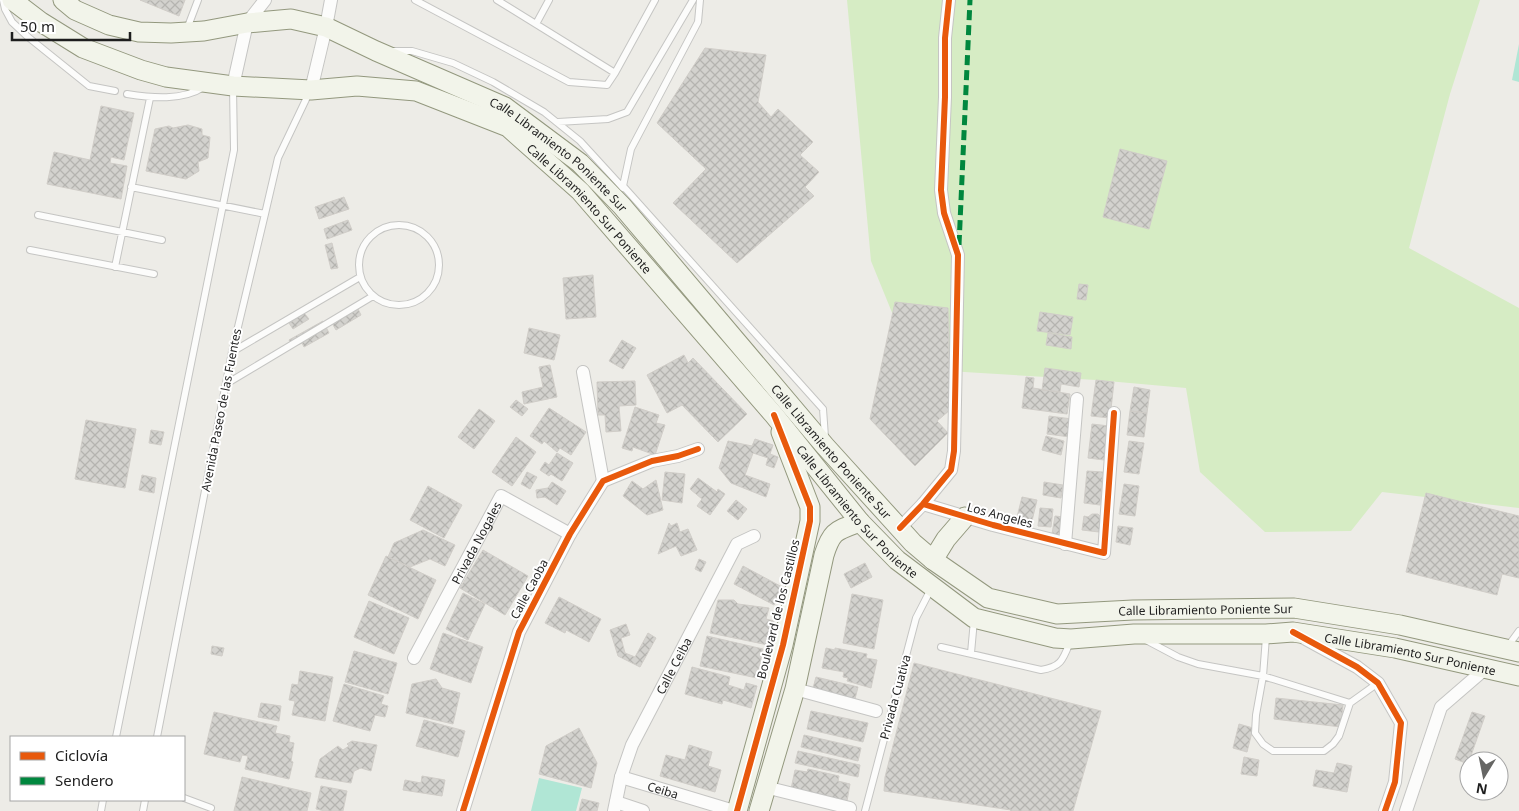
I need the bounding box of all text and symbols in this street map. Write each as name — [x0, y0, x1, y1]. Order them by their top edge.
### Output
scale bar — [12, 10, 130, 42]
text: 50 m — [20, 16, 55, 36]
street label: Calle Libramiento Poniente Sur — [487, 93, 632, 215]
street label: Calle Libramiento Sur Poniente — [523, 139, 656, 277]
street label: Avenida Paseo de las Fuentes — [197, 327, 245, 493]
street label: Calle Libramiento Poniente Sur — [768, 380, 896, 523]
street label: Calle Libramiento Sur Poniente — [793, 441, 922, 582]
street label: Privada Nogales — [447, 498, 505, 587]
street label: Los Angeles — [965, 498, 1035, 532]
street label: Boulevard de los Castillos — [752, 537, 804, 681]
street label: Calle Caoba — [506, 556, 552, 622]
street label: Calle Libramiento Poniente Sur — [1118, 600, 1293, 619]
street label: Calle Libramiento Sur Poniente — [1323, 629, 1498, 679]
street label: Calle Ceiba — [652, 634, 695, 697]
street label: Privada Cuativa — [875, 653, 915, 741]
legend — [10, 736, 185, 801]
text: Ciclovía — [55, 745, 108, 765]
north arrow — [1459, 751, 1509, 801]
text: Sendero — [55, 770, 114, 790]
street label: Ceiba — [646, 777, 681, 802]
text: N — [1474, 779, 1489, 800]

